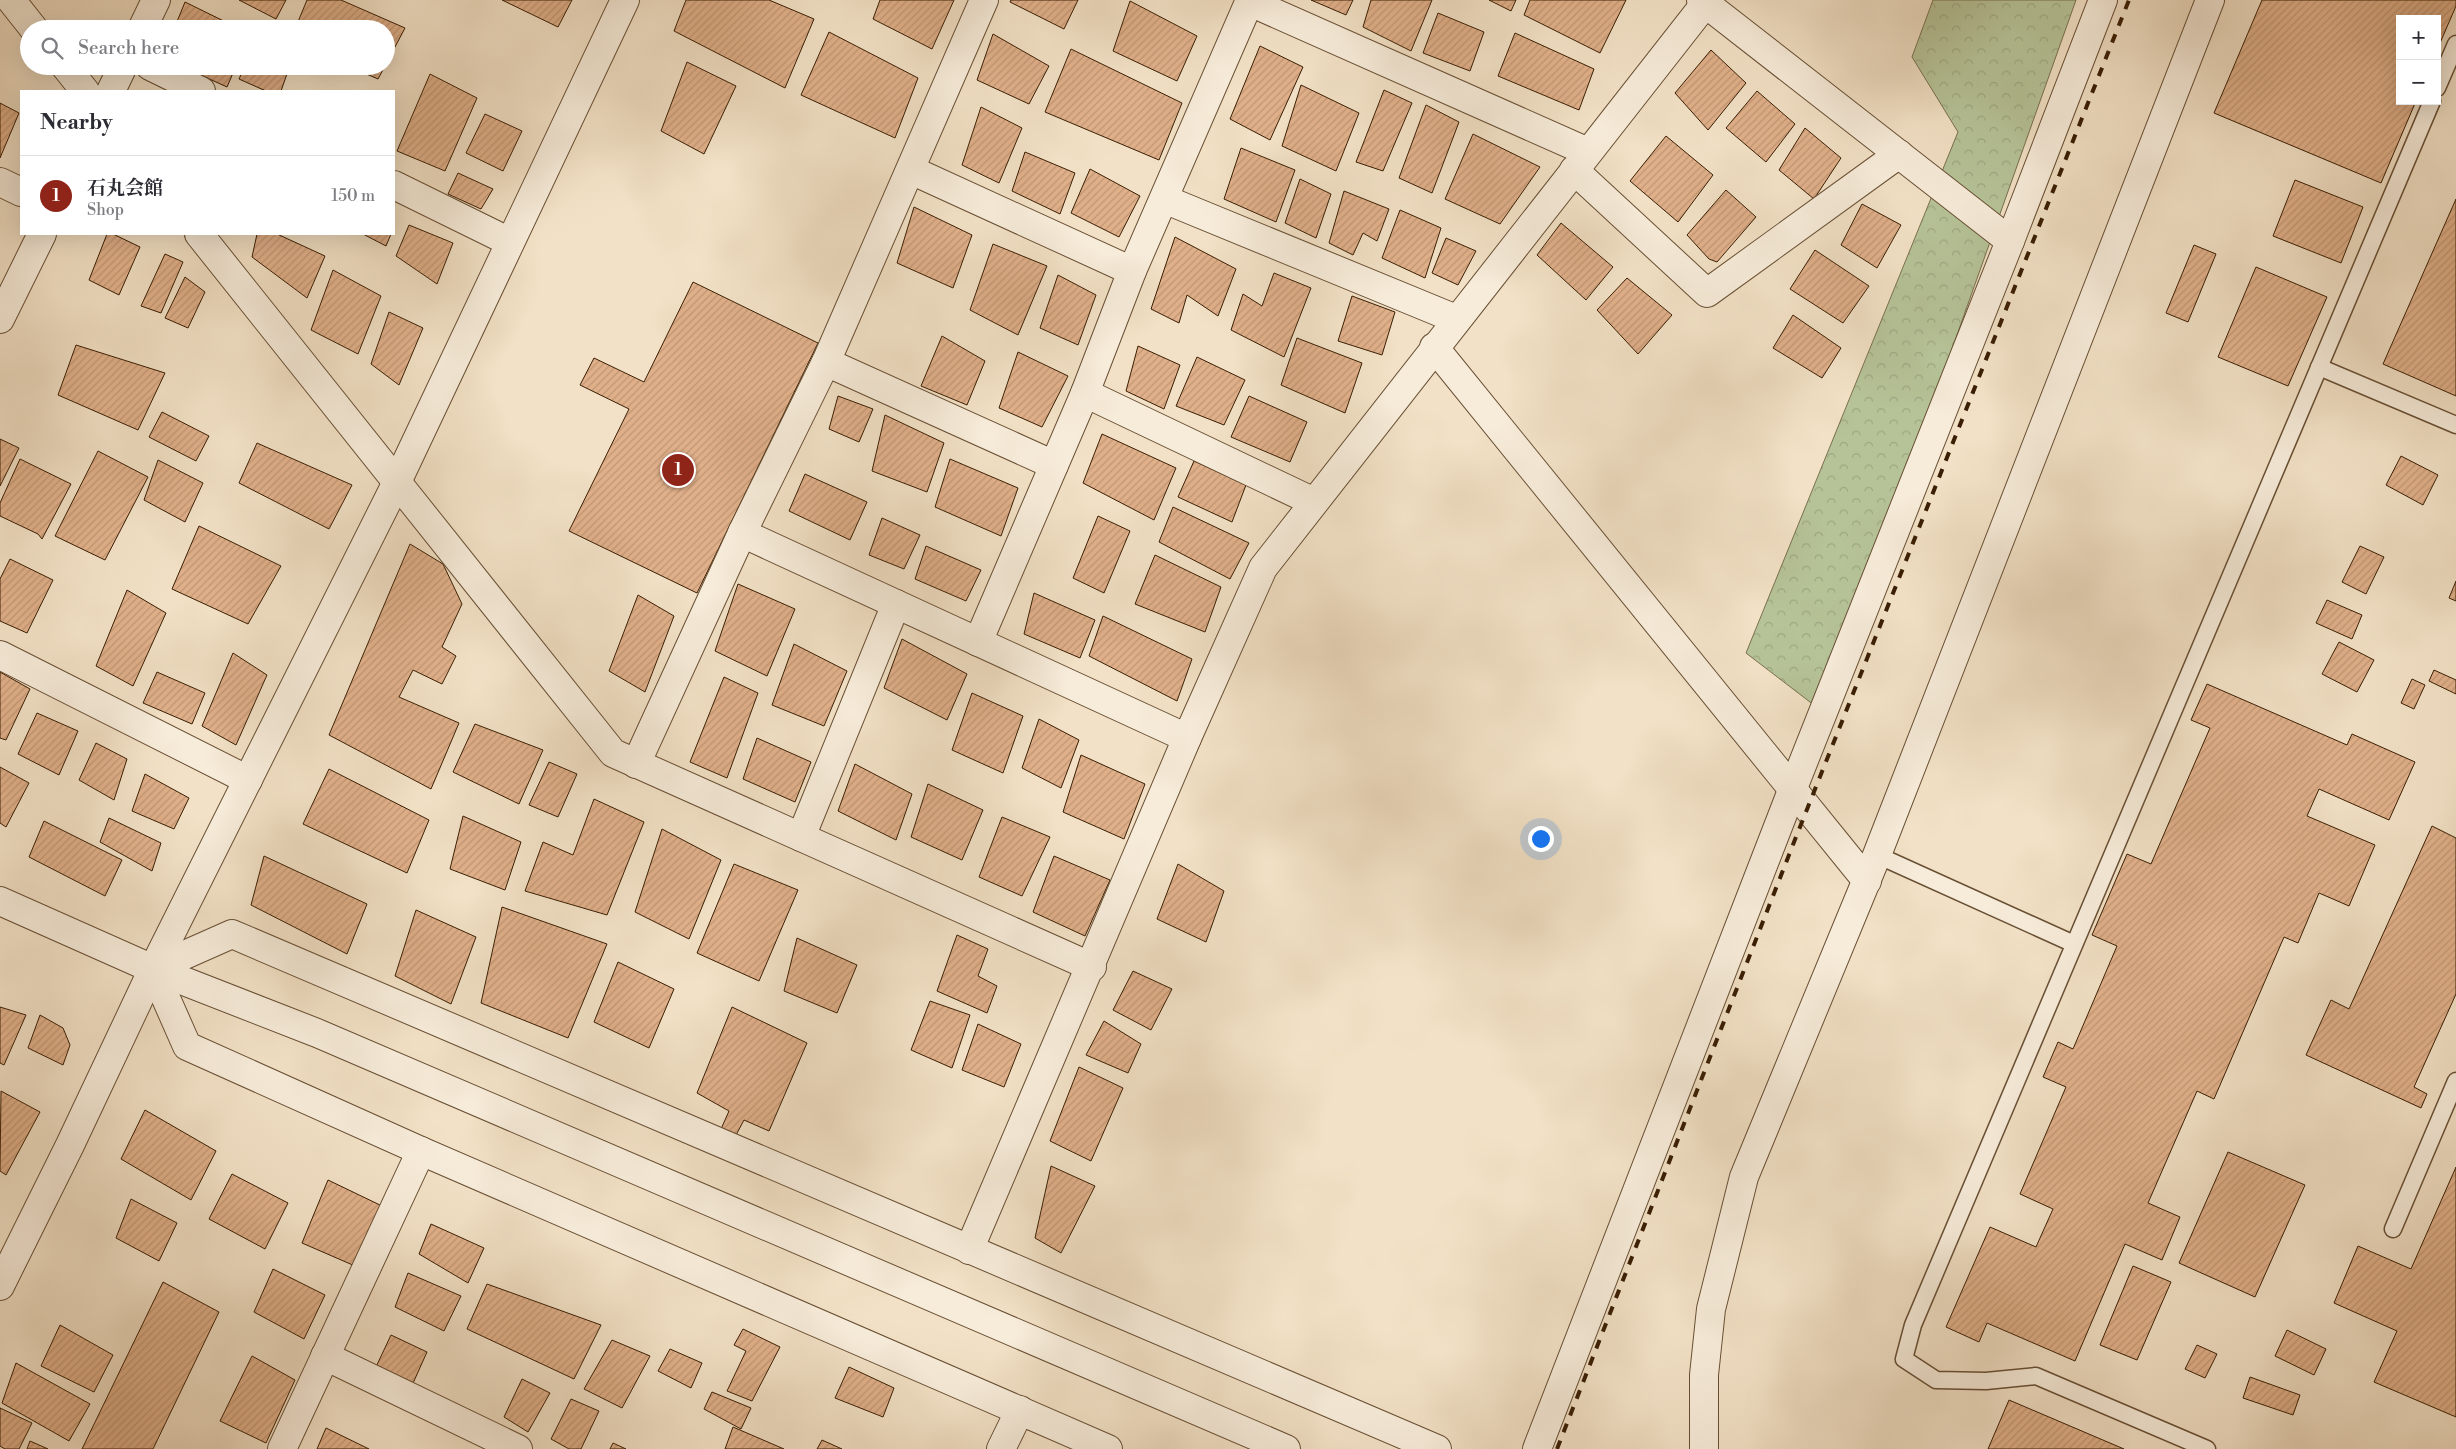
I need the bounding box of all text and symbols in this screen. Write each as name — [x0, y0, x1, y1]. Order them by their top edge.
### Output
map controls — [2396, 15, 2441, 105]
button: + — [2396, 15, 2441, 60]
search box — [20, 20, 395, 75]
icon: search — [38, 34, 66, 62]
text: Search here — [78, 36, 179, 60]
button: − — [2396, 60, 2441, 105]
text: Nearby — [40, 110, 113, 136]
text: 石丸会館 — [87, 176, 163, 200]
text: 1 — [52, 186, 60, 206]
text: 150 m — [331, 186, 375, 206]
text: Shop — [87, 200, 124, 220]
pin: 1 — [662, 451, 694, 489]
your location — [1528, 826, 1554, 852]

